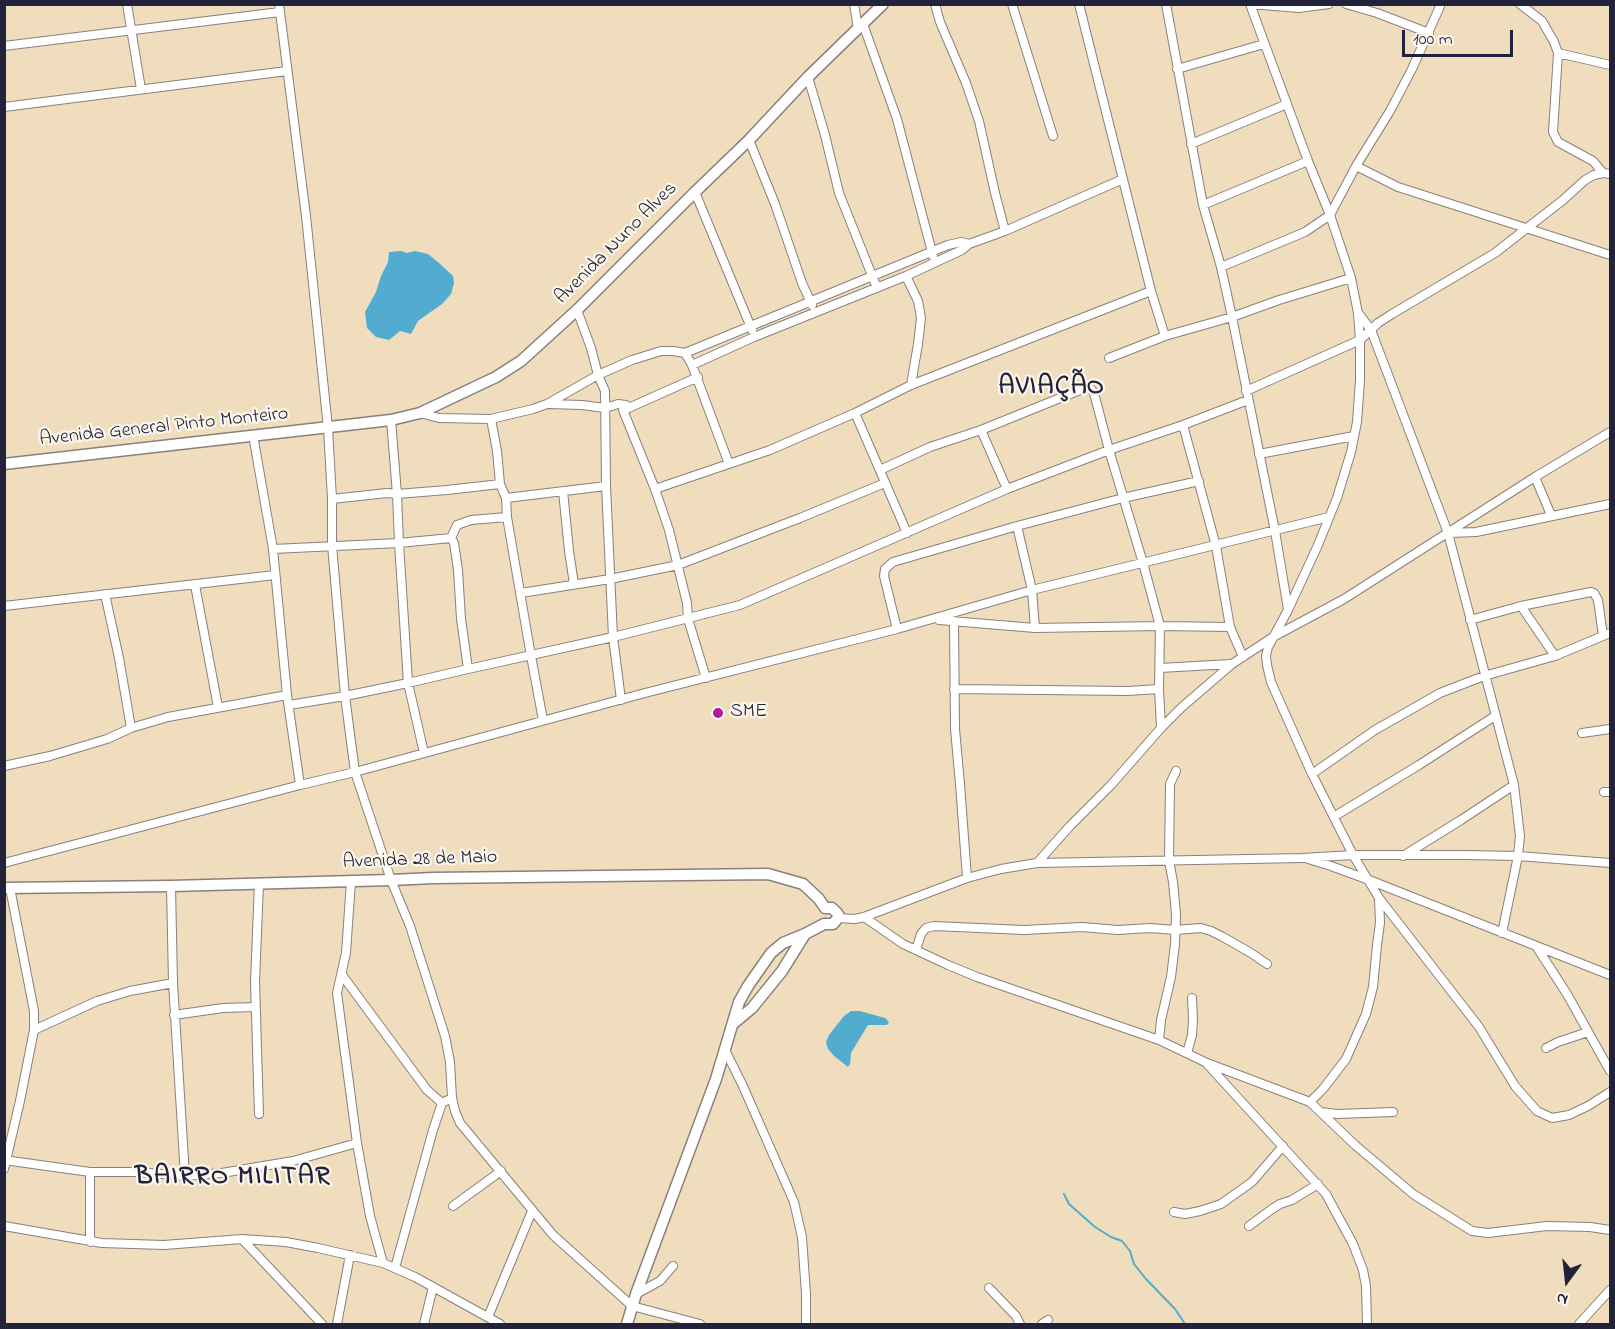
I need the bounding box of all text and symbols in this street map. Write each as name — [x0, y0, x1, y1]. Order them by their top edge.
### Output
scale bar — [1405, 18, 1516, 56]
text: 100 m — [1413, 27, 1453, 53]
street label: Avenida Nuno Alves — [551, 178, 683, 310]
district label: AVIAÇÃO — [999, 373, 1105, 405]
street label: Avenida General Pinto Monteiro — [38, 403, 290, 453]
place label: SME — [730, 701, 767, 725]
marker: SME — [711, 706, 725, 720]
street label: Avenida 28 de Maio — [342, 846, 498, 876]
district label: BAIRRO MILITAR — [135, 1163, 331, 1195]
north arrow — [1537, 1251, 1597, 1311]
text: N — [1554, 1285, 1571, 1311]

